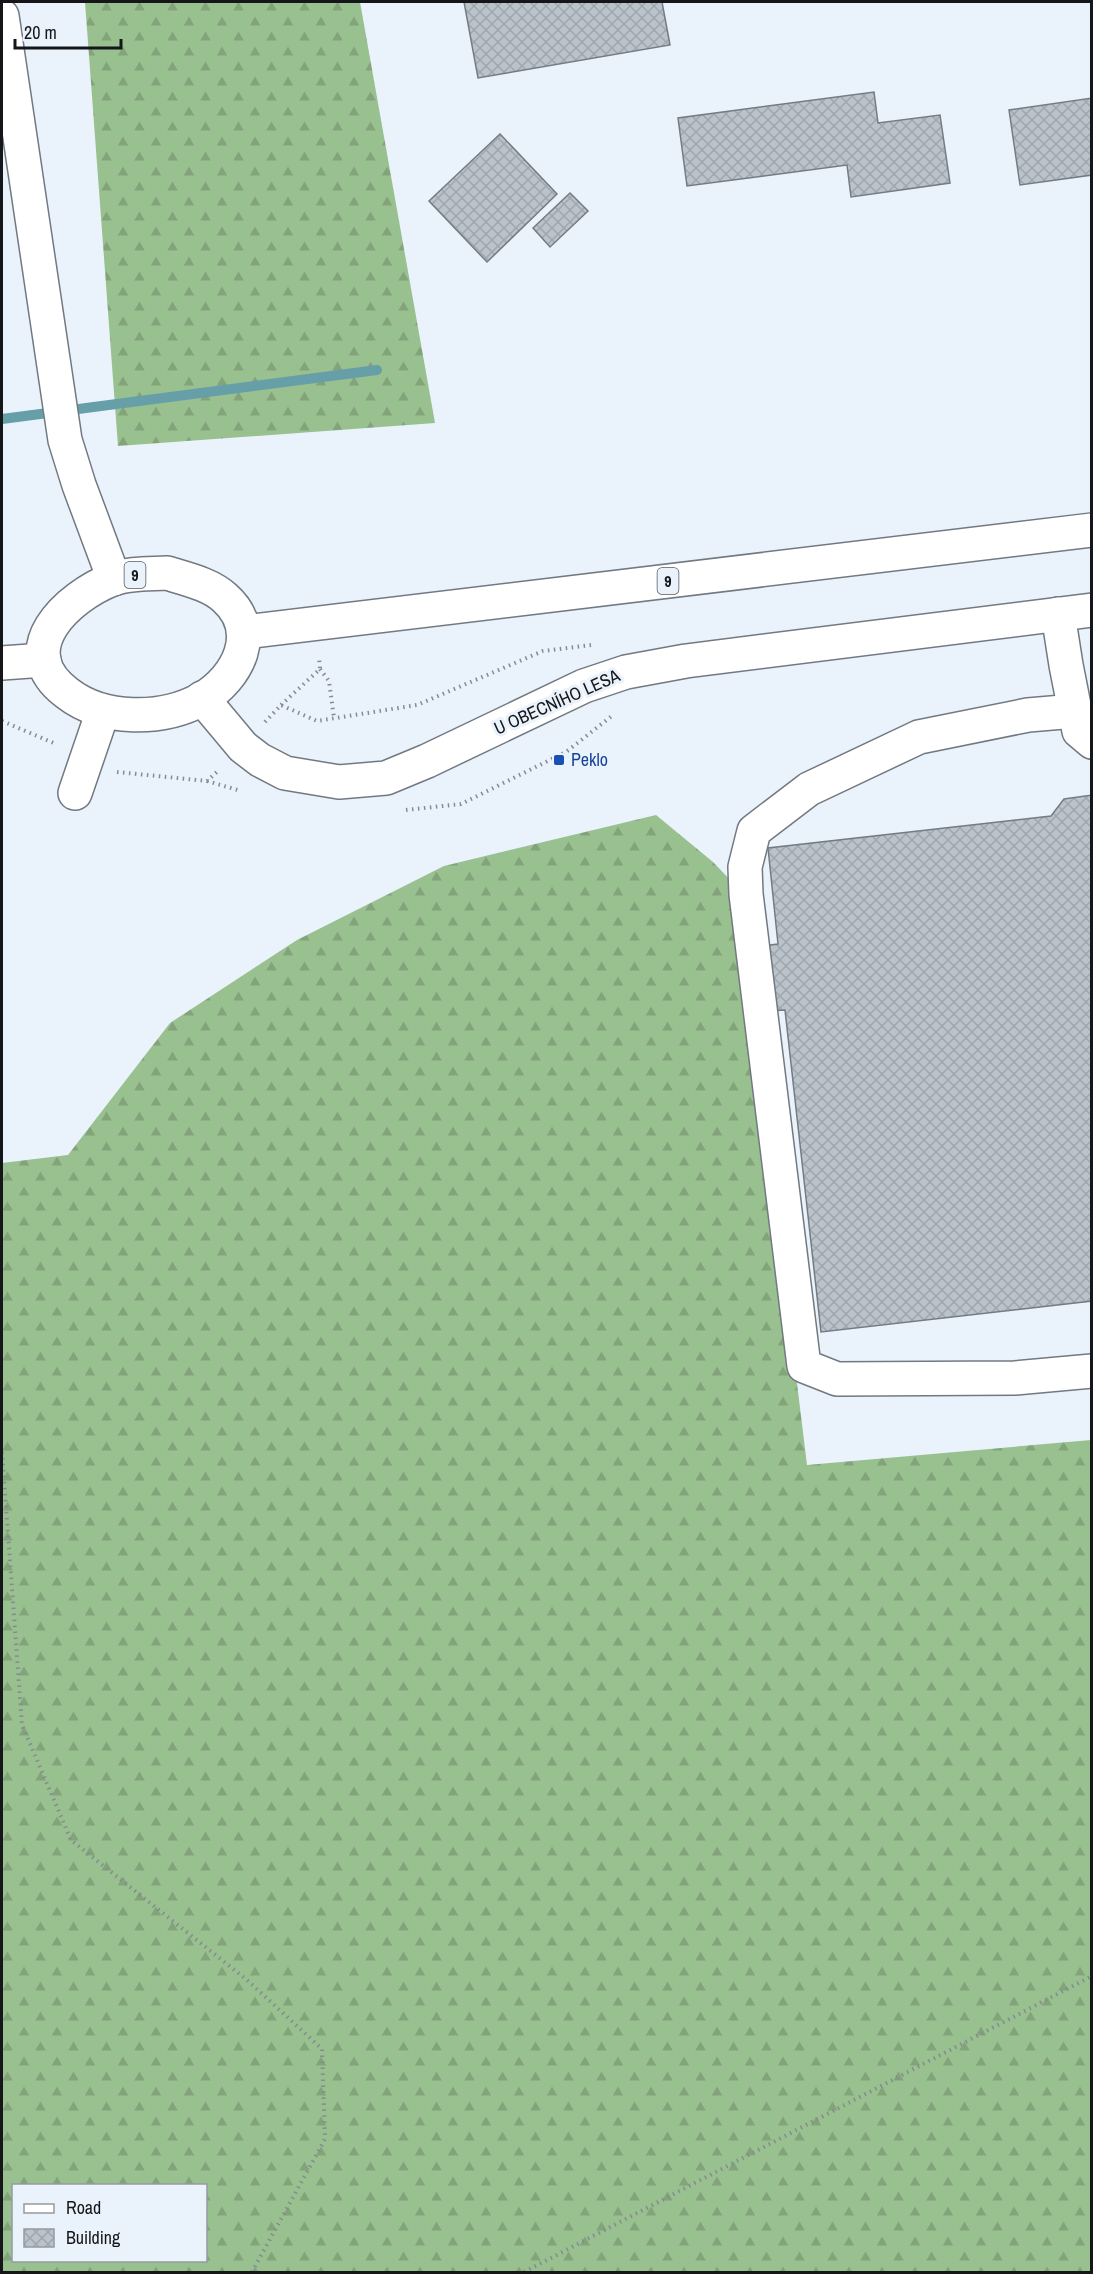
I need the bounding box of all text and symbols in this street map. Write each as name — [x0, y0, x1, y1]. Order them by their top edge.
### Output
scale bar — [15, 12, 122, 50]
text: 20 m — [24, 20, 57, 45]
road number: 9 — [124, 562, 146, 588]
road number: 9 — [658, 568, 678, 594]
street label: U OBECNÍHO LESA — [490, 663, 624, 740]
place label: Peklo — [571, 747, 608, 772]
marker: Peklo — [552, 753, 566, 767]
legend — [12, 2184, 207, 2262]
text: Road — [66, 2195, 101, 2220]
text: Building — [66, 2225, 121, 2250]

